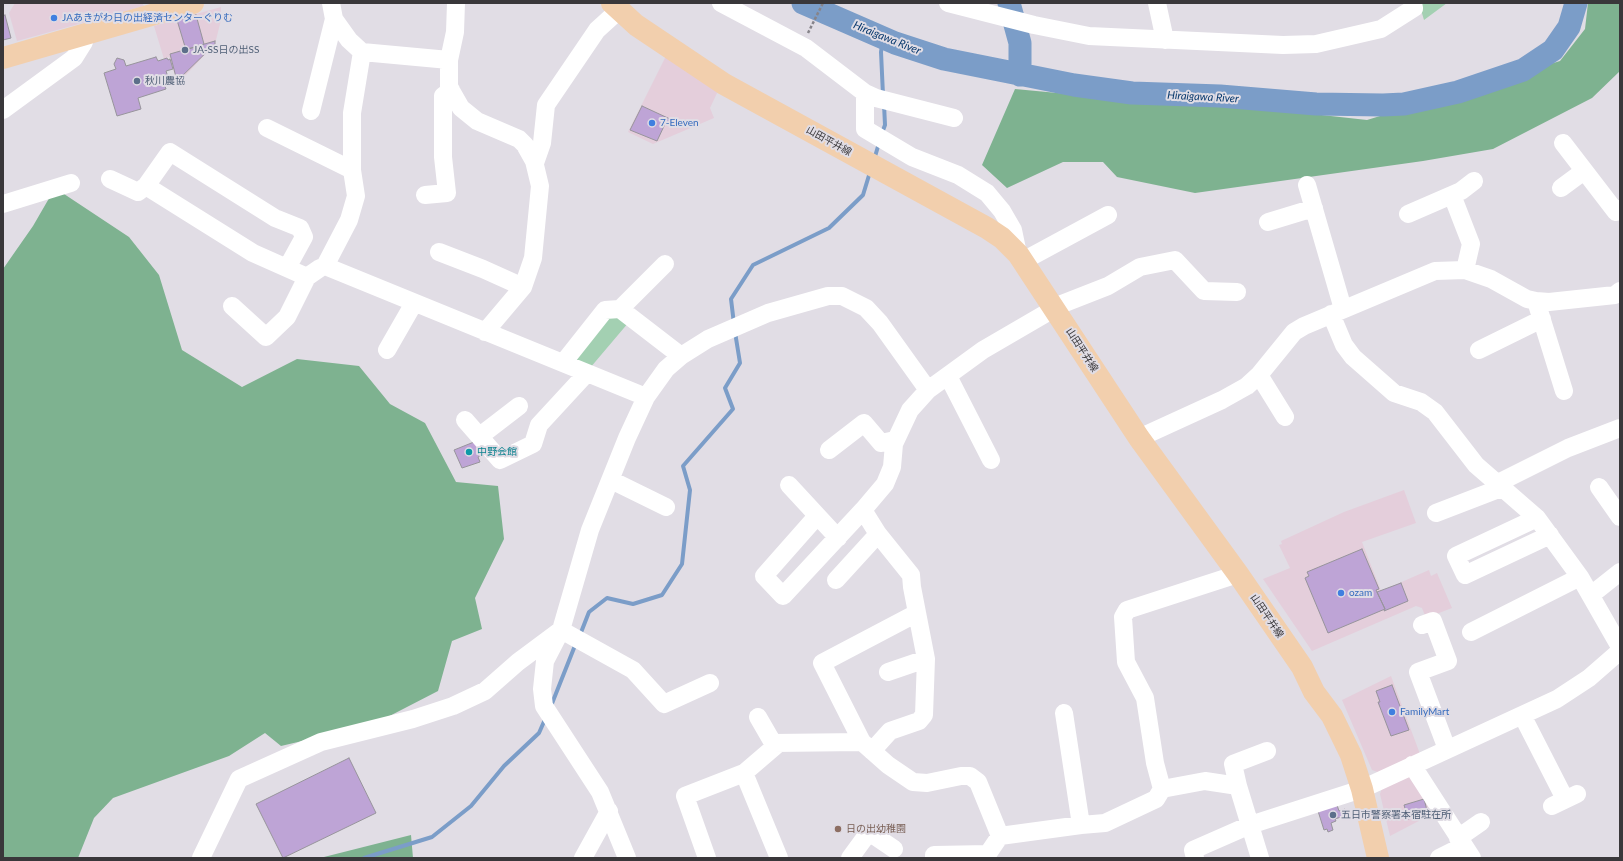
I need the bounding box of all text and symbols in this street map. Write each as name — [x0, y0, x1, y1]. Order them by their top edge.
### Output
place label: JAあきがわ日の出経済センターぐりむ — [62, 12, 233, 24]
marker: JAあきがわ日の出経済センターぐりむ — [49, 13, 59, 23]
water label: Hiraigawa River — [851, 18, 923, 58]
place label: JA-SS日の出SS — [193, 44, 259, 56]
marker: JA-SS日の出SS — [180, 45, 190, 55]
place label: 秋川農協 — [145, 75, 185, 87]
marker: 秋川農協 — [132, 76, 142, 86]
water label: Hiraigawa River — [1167, 89, 1239, 105]
place label: 7-Eleven — [660, 117, 699, 129]
marker: 7-Eleven — [647, 118, 657, 128]
street label: 山田平井線 — [804, 124, 854, 158]
street label: 山田平井線 — [1063, 326, 1101, 374]
place label: 中野会館 — [477, 446, 517, 458]
marker: 中野会館 — [464, 447, 474, 457]
place label: ozam — [1349, 587, 1372, 599]
marker: ozam — [1336, 588, 1346, 598]
street label: 山田平井線 — [1248, 592, 1286, 640]
place label: FamilyMart — [1400, 706, 1449, 718]
marker: FamilyMart — [1387, 707, 1397, 717]
place label: 五日市警察署本宿駐在所 — [1341, 809, 1451, 821]
marker: 五日市警察署本宿駐在所 — [1328, 810, 1338, 820]
place label: 日の出幼稚園 — [846, 823, 906, 835]
marker: 日の出幼稚園 — [833, 824, 843, 834]

